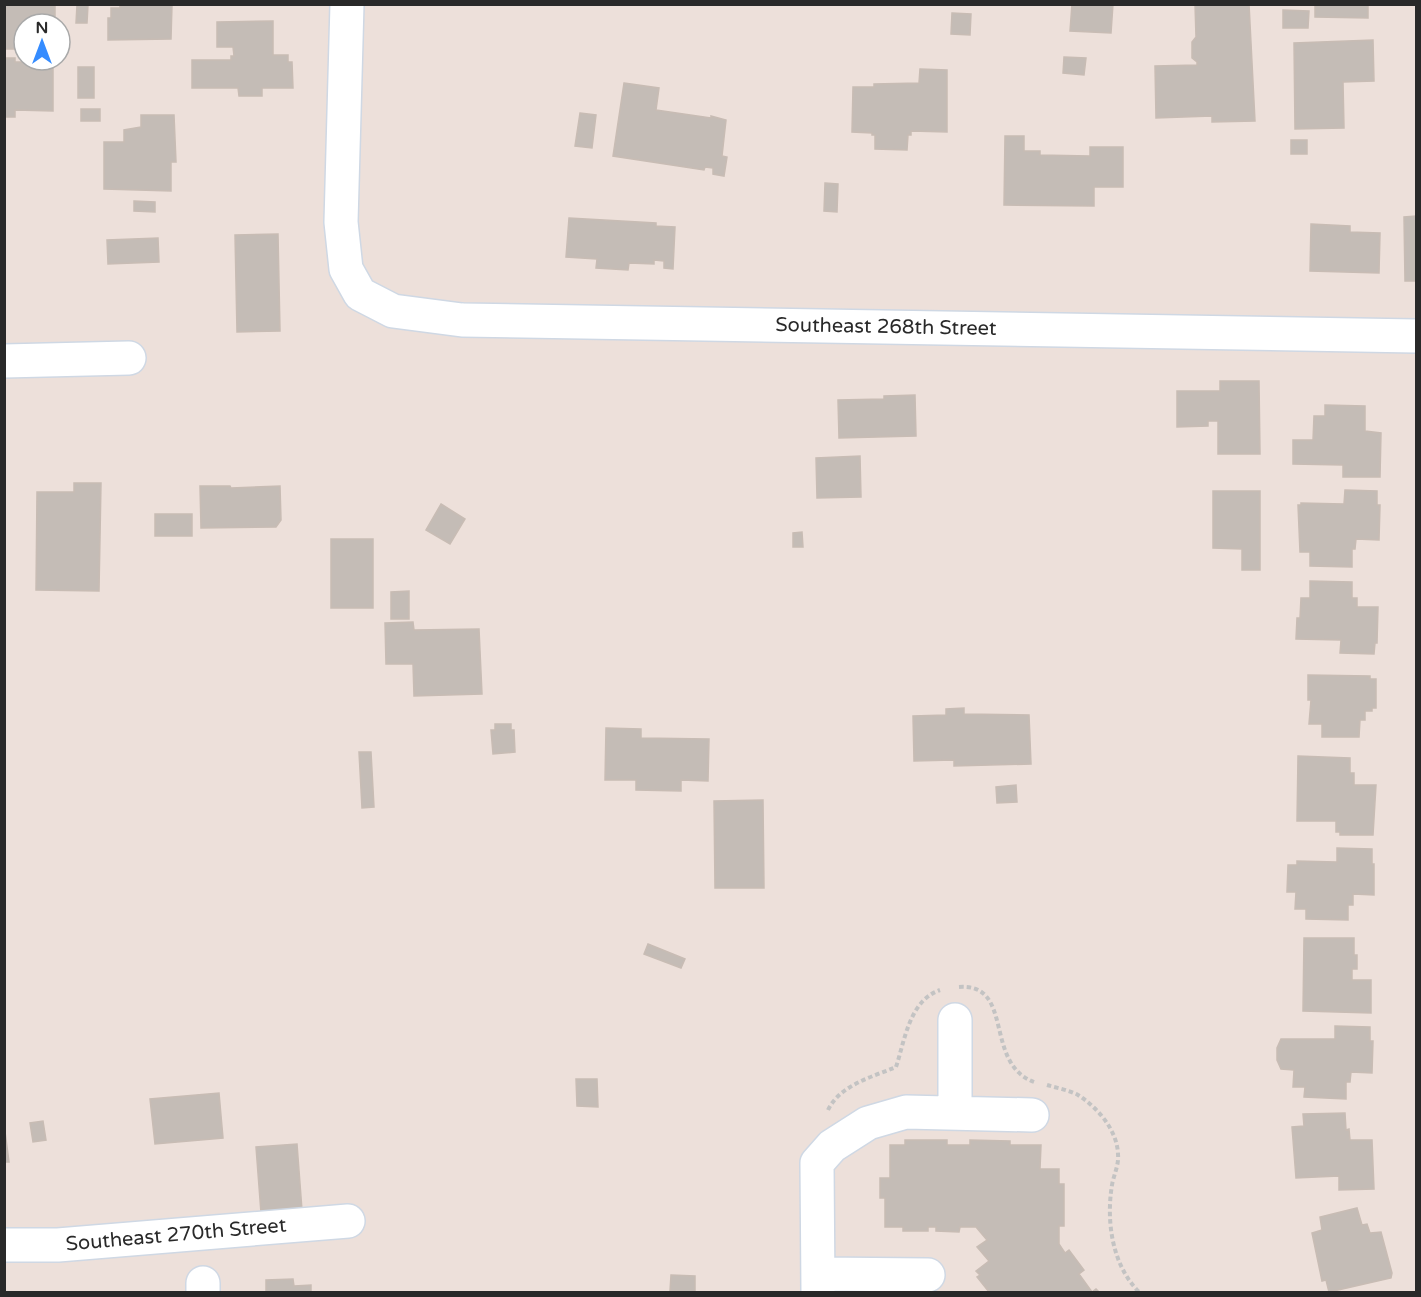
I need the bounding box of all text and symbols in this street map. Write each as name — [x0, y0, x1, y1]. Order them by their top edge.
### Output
north arrow — [12, 12, 72, 72]
text: N — [36, 18, 48, 38]
street label: Southeast 268th Street — [775, 313, 997, 341]
street label: Southeast 270th Street — [65, 1213, 288, 1257]

